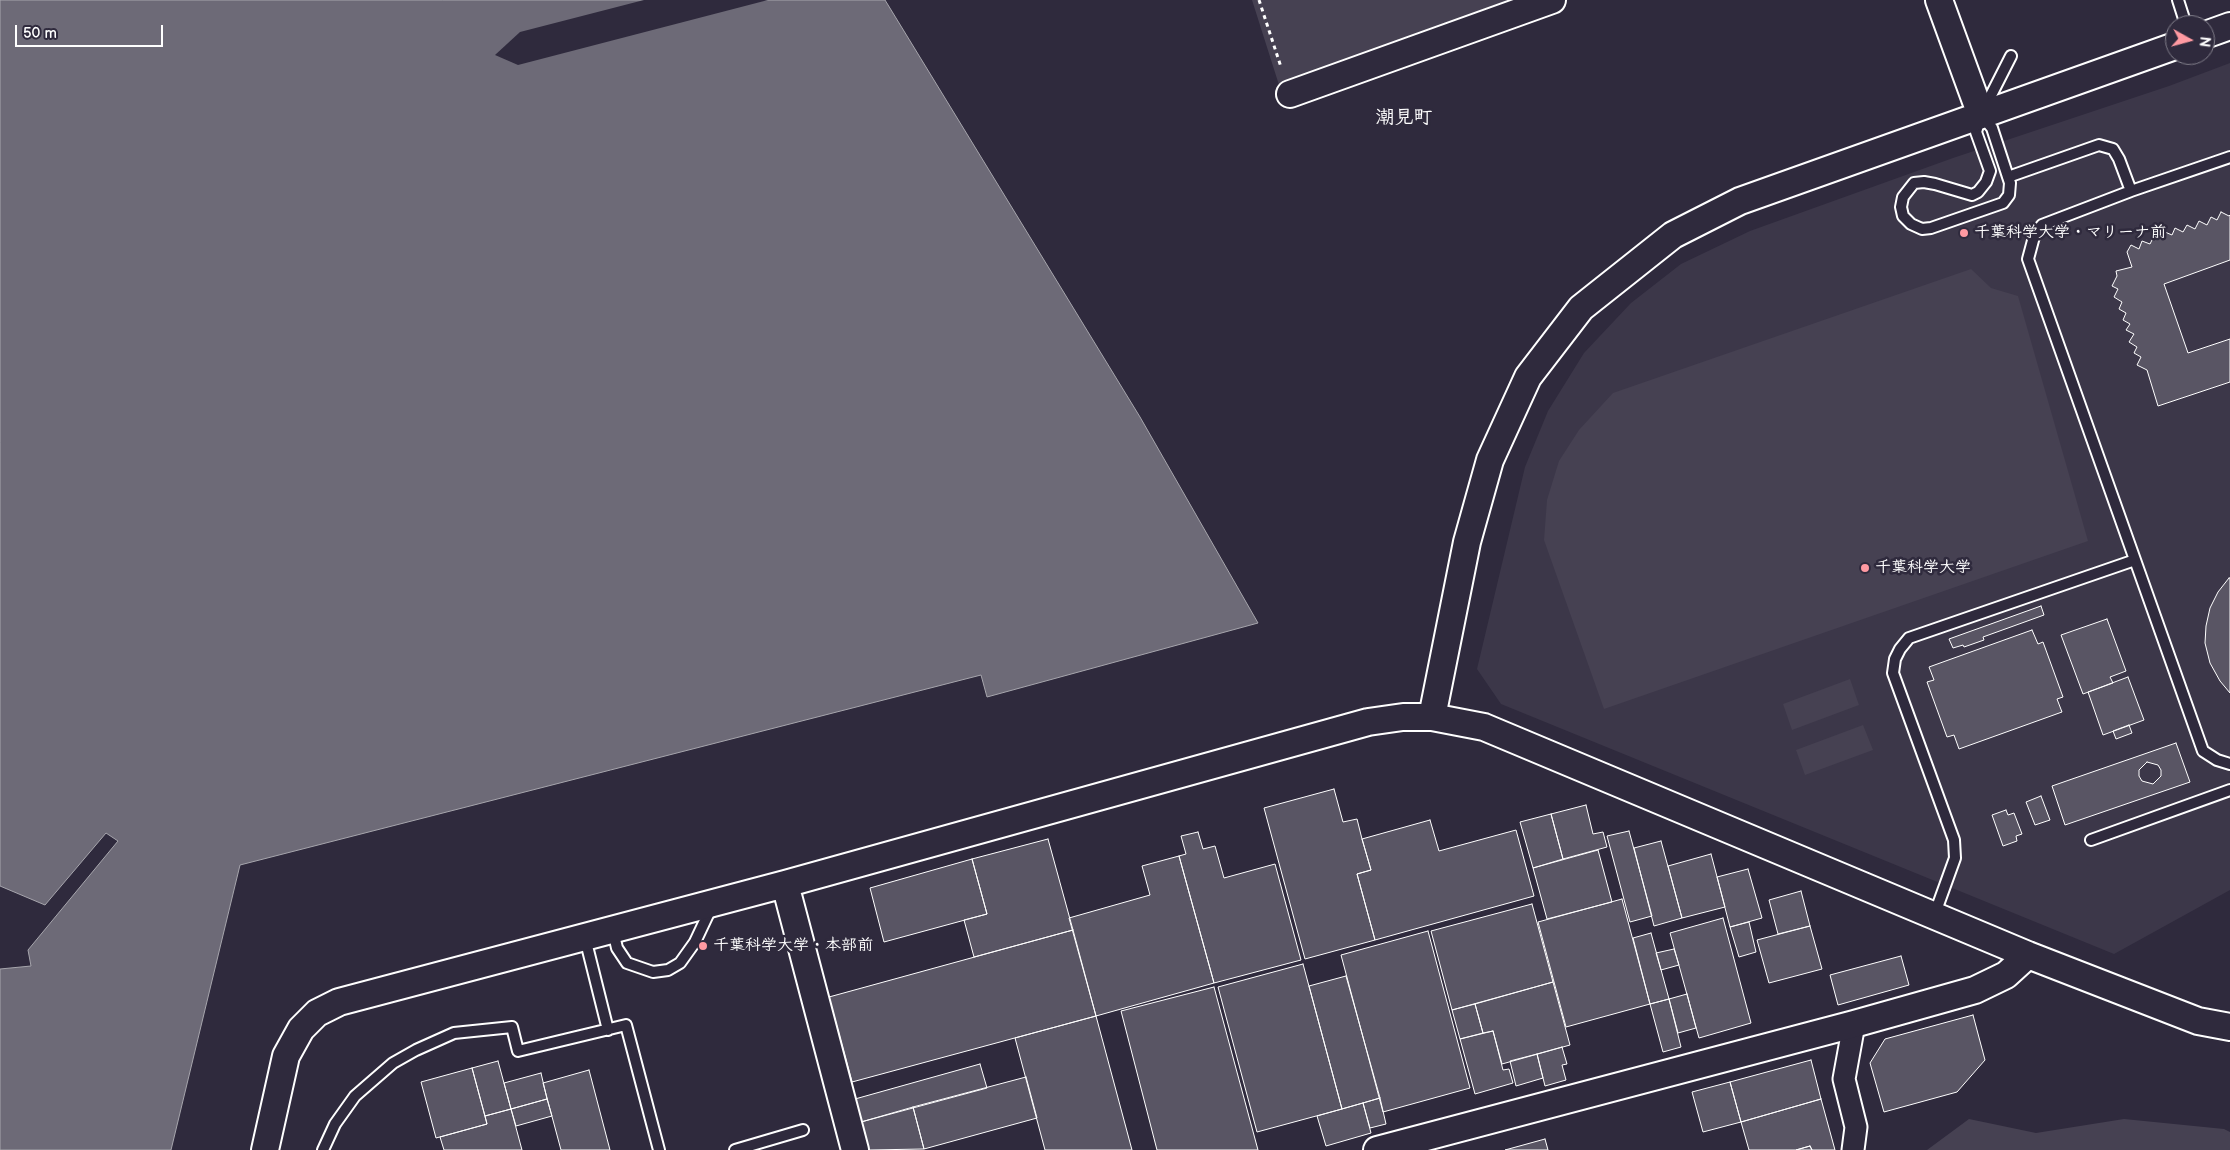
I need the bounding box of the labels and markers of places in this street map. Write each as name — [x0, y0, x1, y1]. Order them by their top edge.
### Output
place label: 千葉科学大学・マリーナ前 — [1974, 223, 2166, 243]
marker: 千葉科学大学・マリーナ前 — [1958, 227, 1970, 239]
place label: 千葉科学大学 — [1875, 558, 1971, 578]
marker: 千葉科学大学 — [1859, 562, 1871, 574]
place label: 千葉科学大学・本部前 — [713, 936, 873, 956]
marker: 千葉科学大学・本部前 — [697, 940, 709, 952]

